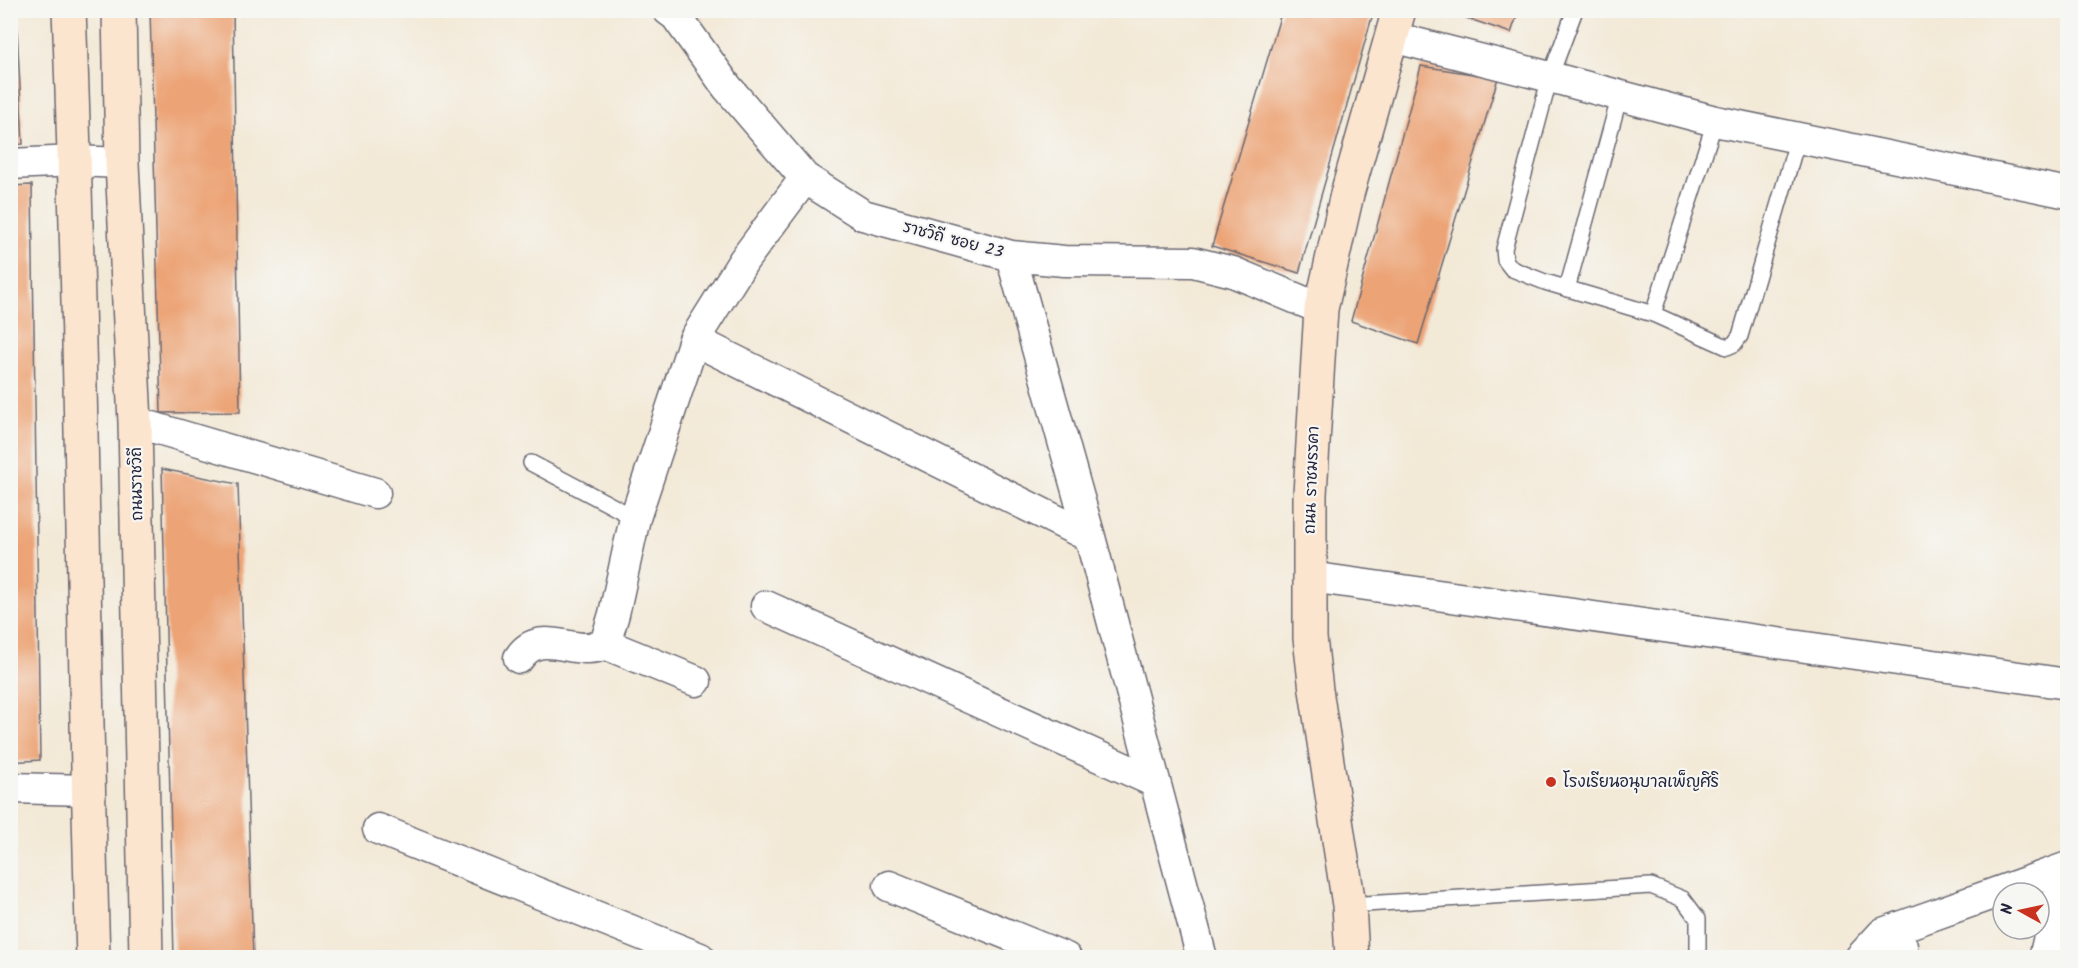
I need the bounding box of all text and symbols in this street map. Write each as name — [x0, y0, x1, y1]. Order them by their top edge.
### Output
street label: ราชวิถี ซอย 23 — [900, 215, 1006, 265]
street label: ถนน ราชมรรคา — [1298, 426, 1326, 534]
street label: ถนนราชวิถี — [124, 447, 150, 521]
place label: โรงเรียนอนุบาลเพ็ญศิริ — [1563, 770, 1719, 795]
marker: โรงเรียนอนุบาลเพ็ญศิริ — [1544, 775, 1558, 789]
north arrow — [1991, 881, 2051, 941]
text: N — [1995, 902, 2021, 916]

